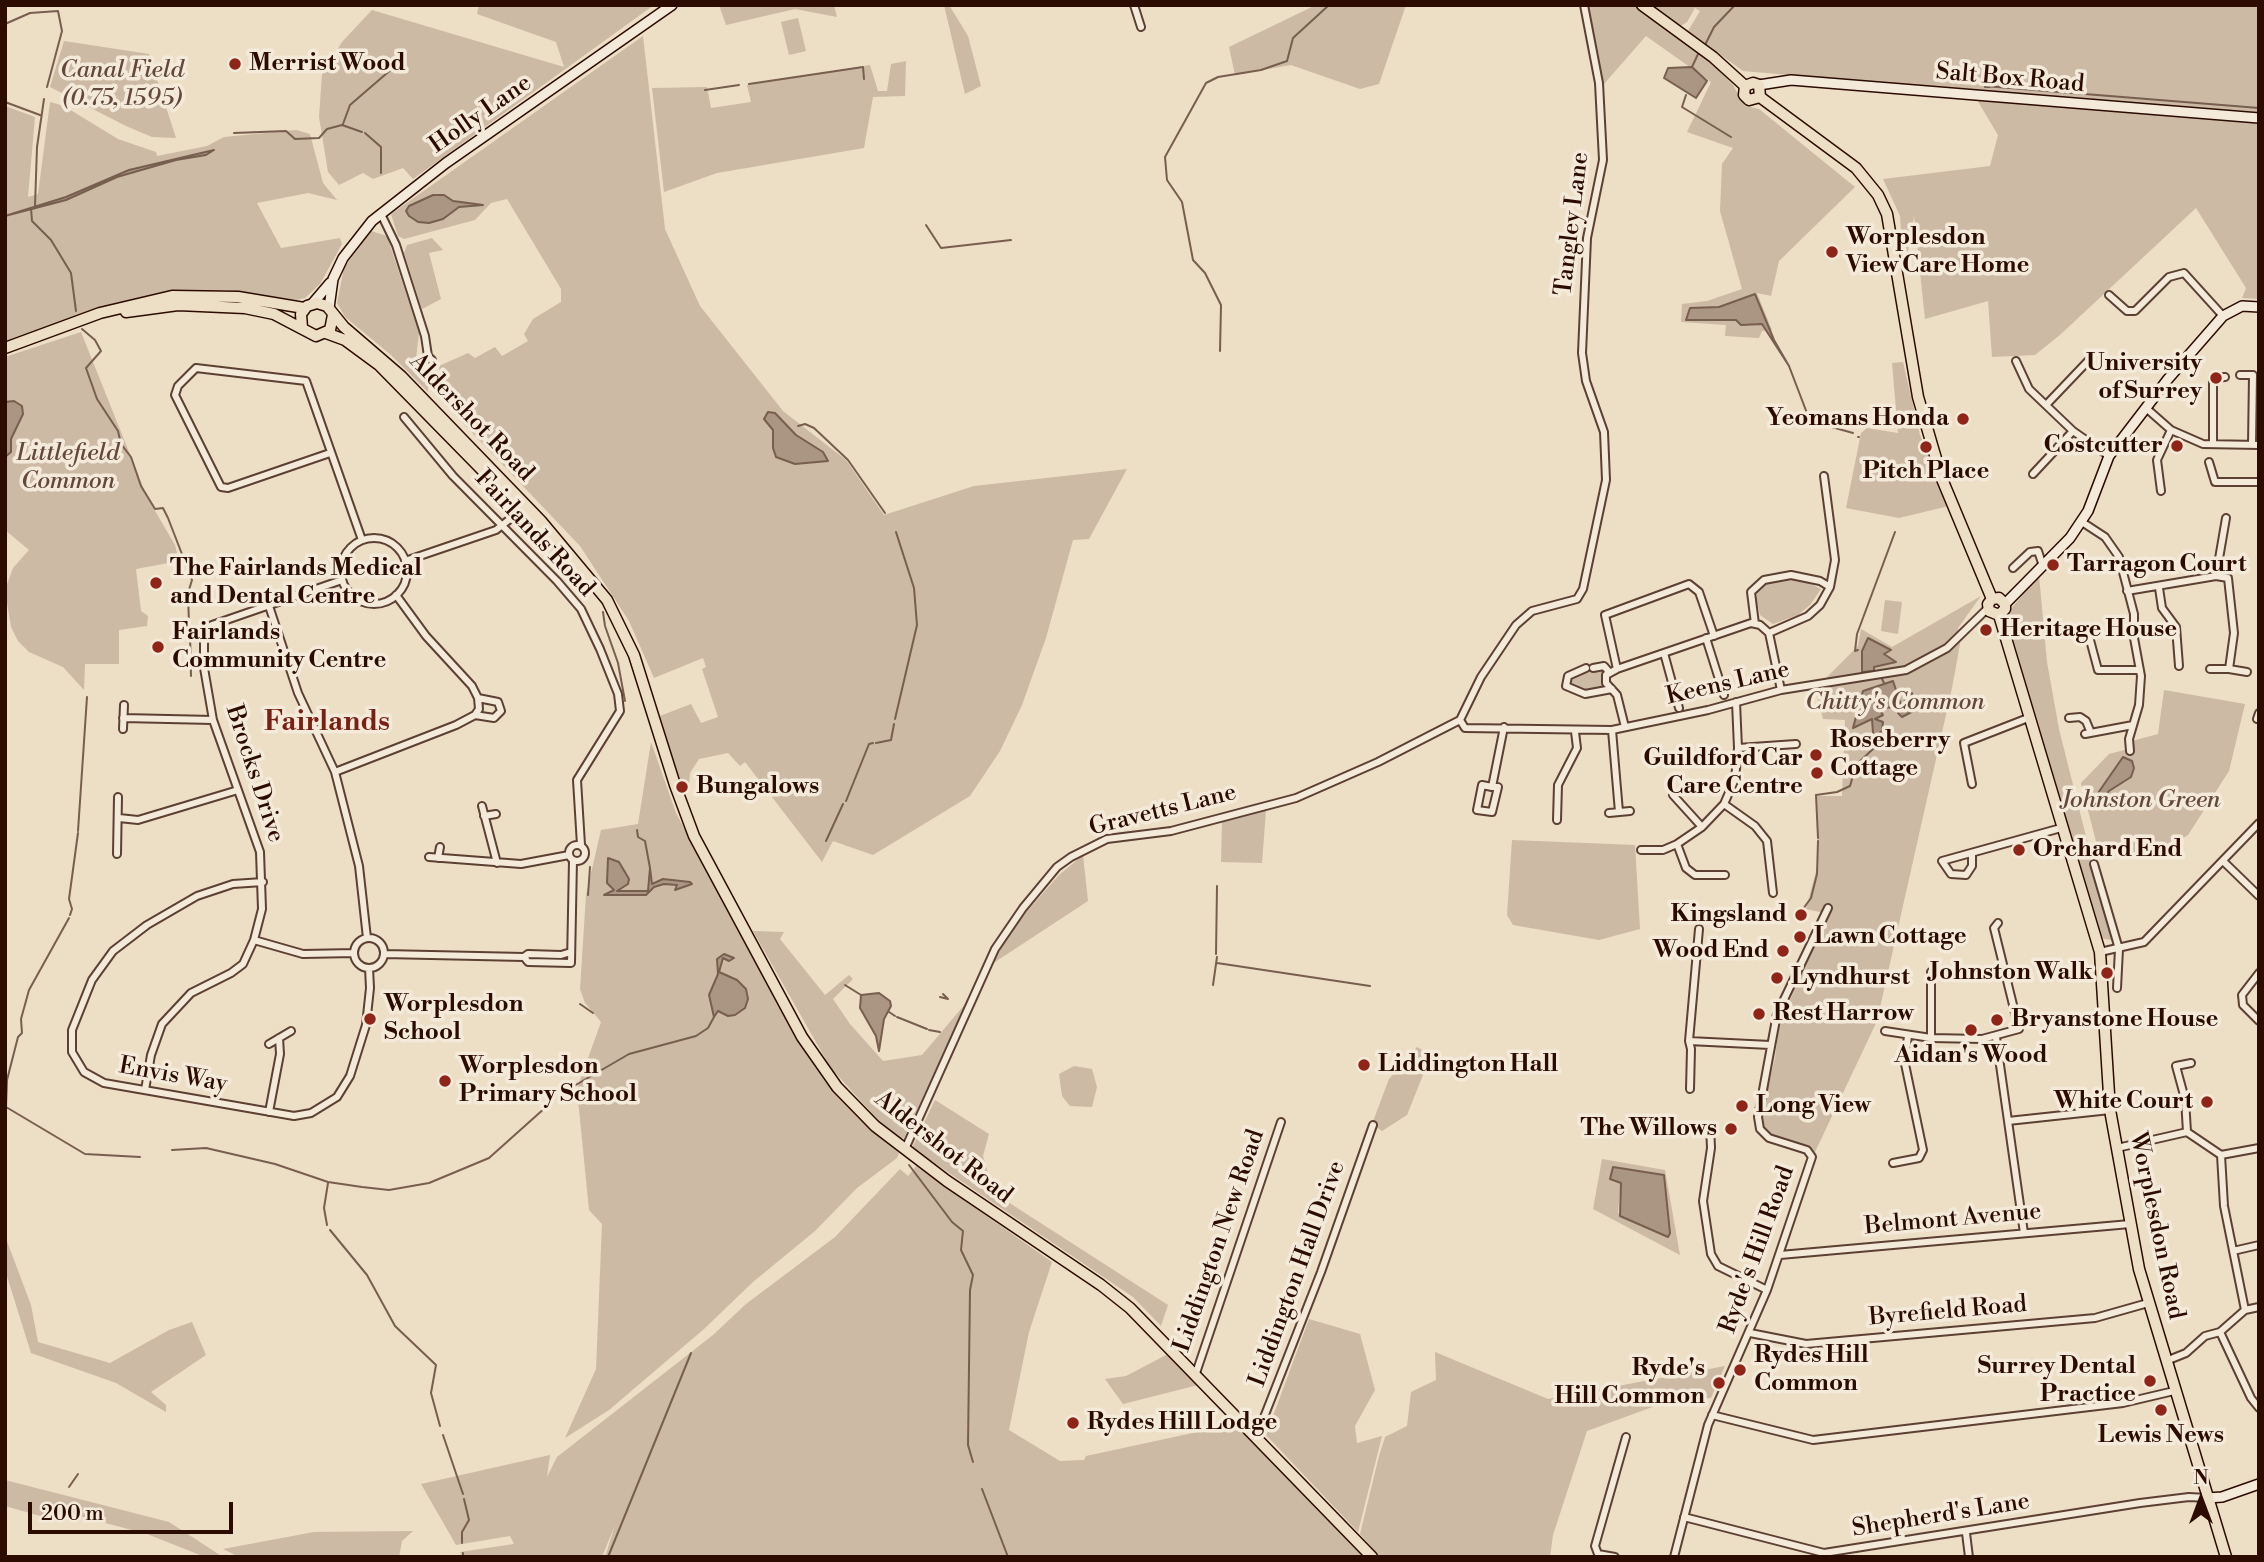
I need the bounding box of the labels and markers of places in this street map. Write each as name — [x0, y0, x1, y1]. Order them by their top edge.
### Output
place label: Merrist Wood — [249, 50, 406, 78]
marker: Merrist Wood — [227, 56, 243, 72]
place label: Worplesdon View Care Home — [1846, 224, 2030, 280]
marker: Worplesdon View Care Home — [1824, 244, 1840, 260]
place label: University of Surrey — [2086, 350, 2202, 406]
marker: University of Surrey — [2208, 370, 2224, 386]
place label: Yeomans Honda — [1765, 405, 1949, 433]
marker: Yeomans Honda — [1955, 411, 1971, 427]
place label: Costcutter — [2044, 432, 2163, 460]
marker: Costcutter — [2169, 438, 2185, 454]
marker: Pitch Place — [1918, 439, 1934, 455]
place label: Pitch Place — [1863, 458, 1989, 486]
place label: Tarragon Court — [2067, 551, 2246, 579]
place label: The Fairlands Medical and Dental Centre — [170, 555, 422, 611]
marker: Tarragon Court — [2045, 557, 2061, 573]
marker: The Fairlands Medical and Dental Centre — [148, 575, 164, 591]
place label: Heritage House — [2000, 616, 2177, 644]
place label: Fairlands Community Centre — [172, 619, 386, 675]
marker: Heritage House — [1978, 622, 1994, 638]
marker: Fairlands Community Centre — [150, 639, 166, 655]
place label: Roseberry Cottage — [1830, 727, 1950, 783]
place label: Guildford Car Care Centre — [1643, 745, 1803, 801]
marker: Roseberry Cottage — [1808, 747, 1824, 763]
marker: Guildford Car Care Centre — [1809, 765, 1825, 781]
place label: Bungalows — [696, 773, 819, 801]
marker: Bungalows — [674, 779, 690, 795]
place label: Orchard End — [2033, 836, 2182, 864]
marker: Orchard End — [2011, 842, 2027, 858]
place label: Kingsland — [1671, 901, 1787, 929]
marker: Kingsland — [1793, 907, 1809, 923]
place label: Lawn Cottage — [1814, 923, 1967, 951]
marker: Lawn Cottage — [1792, 929, 1808, 945]
place label: Wood End — [1653, 937, 1769, 965]
marker: Wood End — [1775, 943, 1791, 959]
place label: Johnston Walk — [1930, 959, 2093, 987]
place label: Lyndhurst — [1791, 964, 1910, 992]
marker: Johnston Walk — [2099, 965, 2115, 981]
marker: Lyndhurst — [1769, 970, 1785, 986]
place label: Worplesdon School — [384, 991, 523, 1047]
place label: Rest Harrow — [1773, 1000, 1914, 1028]
marker: Rest Harrow — [1751, 1006, 1767, 1022]
place label: Bryanstone House — [2011, 1006, 2218, 1034]
marker: Worplesdon School — [362, 1011, 378, 1027]
marker: Bryanstone House — [1989, 1012, 2005, 1028]
marker: Aidan's Wood — [1963, 1022, 1979, 1038]
place label: Aidan's Wood — [1894, 1042, 2048, 1070]
place label: Liddington Hall — [1378, 1051, 1558, 1079]
place label: Worplesdon Primary School — [459, 1053, 637, 1109]
marker: Liddington Hall — [1356, 1057, 1372, 1073]
marker: Worplesdon Primary School — [437, 1073, 453, 1089]
place label: White Court — [2054, 1088, 2193, 1116]
place label: Long View — [1756, 1092, 1871, 1120]
marker: White Court — [2199, 1094, 2215, 1110]
marker: Long View — [1734, 1098, 1750, 1114]
place label: The Willows — [1580, 1115, 1717, 1143]
marker: The Willows — [1723, 1121, 1739, 1137]
place label: Rydes Hill Common — [1754, 1342, 1869, 1398]
place label: Surrey Dental Practice — [1978, 1353, 2136, 1409]
place label: Ryde's Hill Common — [1554, 1355, 1705, 1411]
marker: Rydes Hill Common — [1732, 1362, 1748, 1378]
marker: Surrey Dental Practice — [2142, 1373, 2158, 1389]
marker: Ryde's Hill Common — [1711, 1375, 1727, 1391]
marker: Lewis News — [2153, 1402, 2169, 1418]
place label: Rydes Hill Lodge — [1087, 1409, 1277, 1437]
marker: Rydes Hill Lodge — [1065, 1415, 1081, 1431]
place label: Lewis News — [2098, 1422, 2224, 1450]

